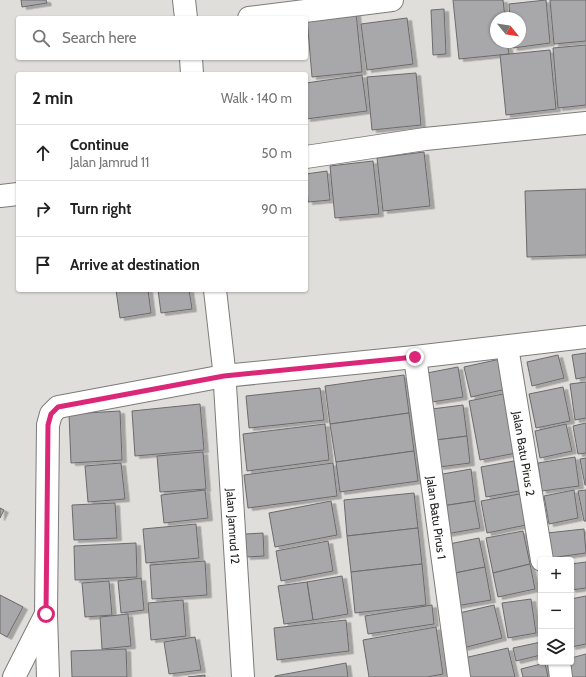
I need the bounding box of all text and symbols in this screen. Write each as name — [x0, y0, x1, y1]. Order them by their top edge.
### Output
north arrow — [490, 12, 526, 48]
search box — [16, 16, 308, 60]
icon: search — [30, 27, 52, 49]
text: Search here — [62, 29, 137, 47]
text: 2 min — [32, 88, 73, 108]
text: Walk · 140 m — [221, 90, 292, 106]
text: Continue — [70, 136, 129, 154]
icon: ahead — [32, 142, 54, 164]
text: 50 m — [262, 145, 292, 161]
text: Jalan Jamrud 11 — [70, 154, 149, 170]
icon: right — [32, 198, 54, 220]
text: Turn right — [70, 200, 131, 218]
text: 90 m — [261, 201, 292, 217]
icon: arrive — [32, 254, 54, 276]
text: Arrive at destination — [70, 256, 200, 274]
route end — [406, 348, 424, 366]
street label: Jalan Batu Pirus 2 — [510, 409, 539, 497]
street label: Jalan Batu Pirus 1 — [424, 474, 450, 560]
street label: Jalan Jamrud 12 — [224, 487, 244, 564]
map controls — [538, 557, 574, 665]
button: + — [538, 557, 574, 593]
button: − — [538, 593, 574, 629]
route start — [37, 605, 55, 623]
button: layers — [538, 629, 574, 665]

